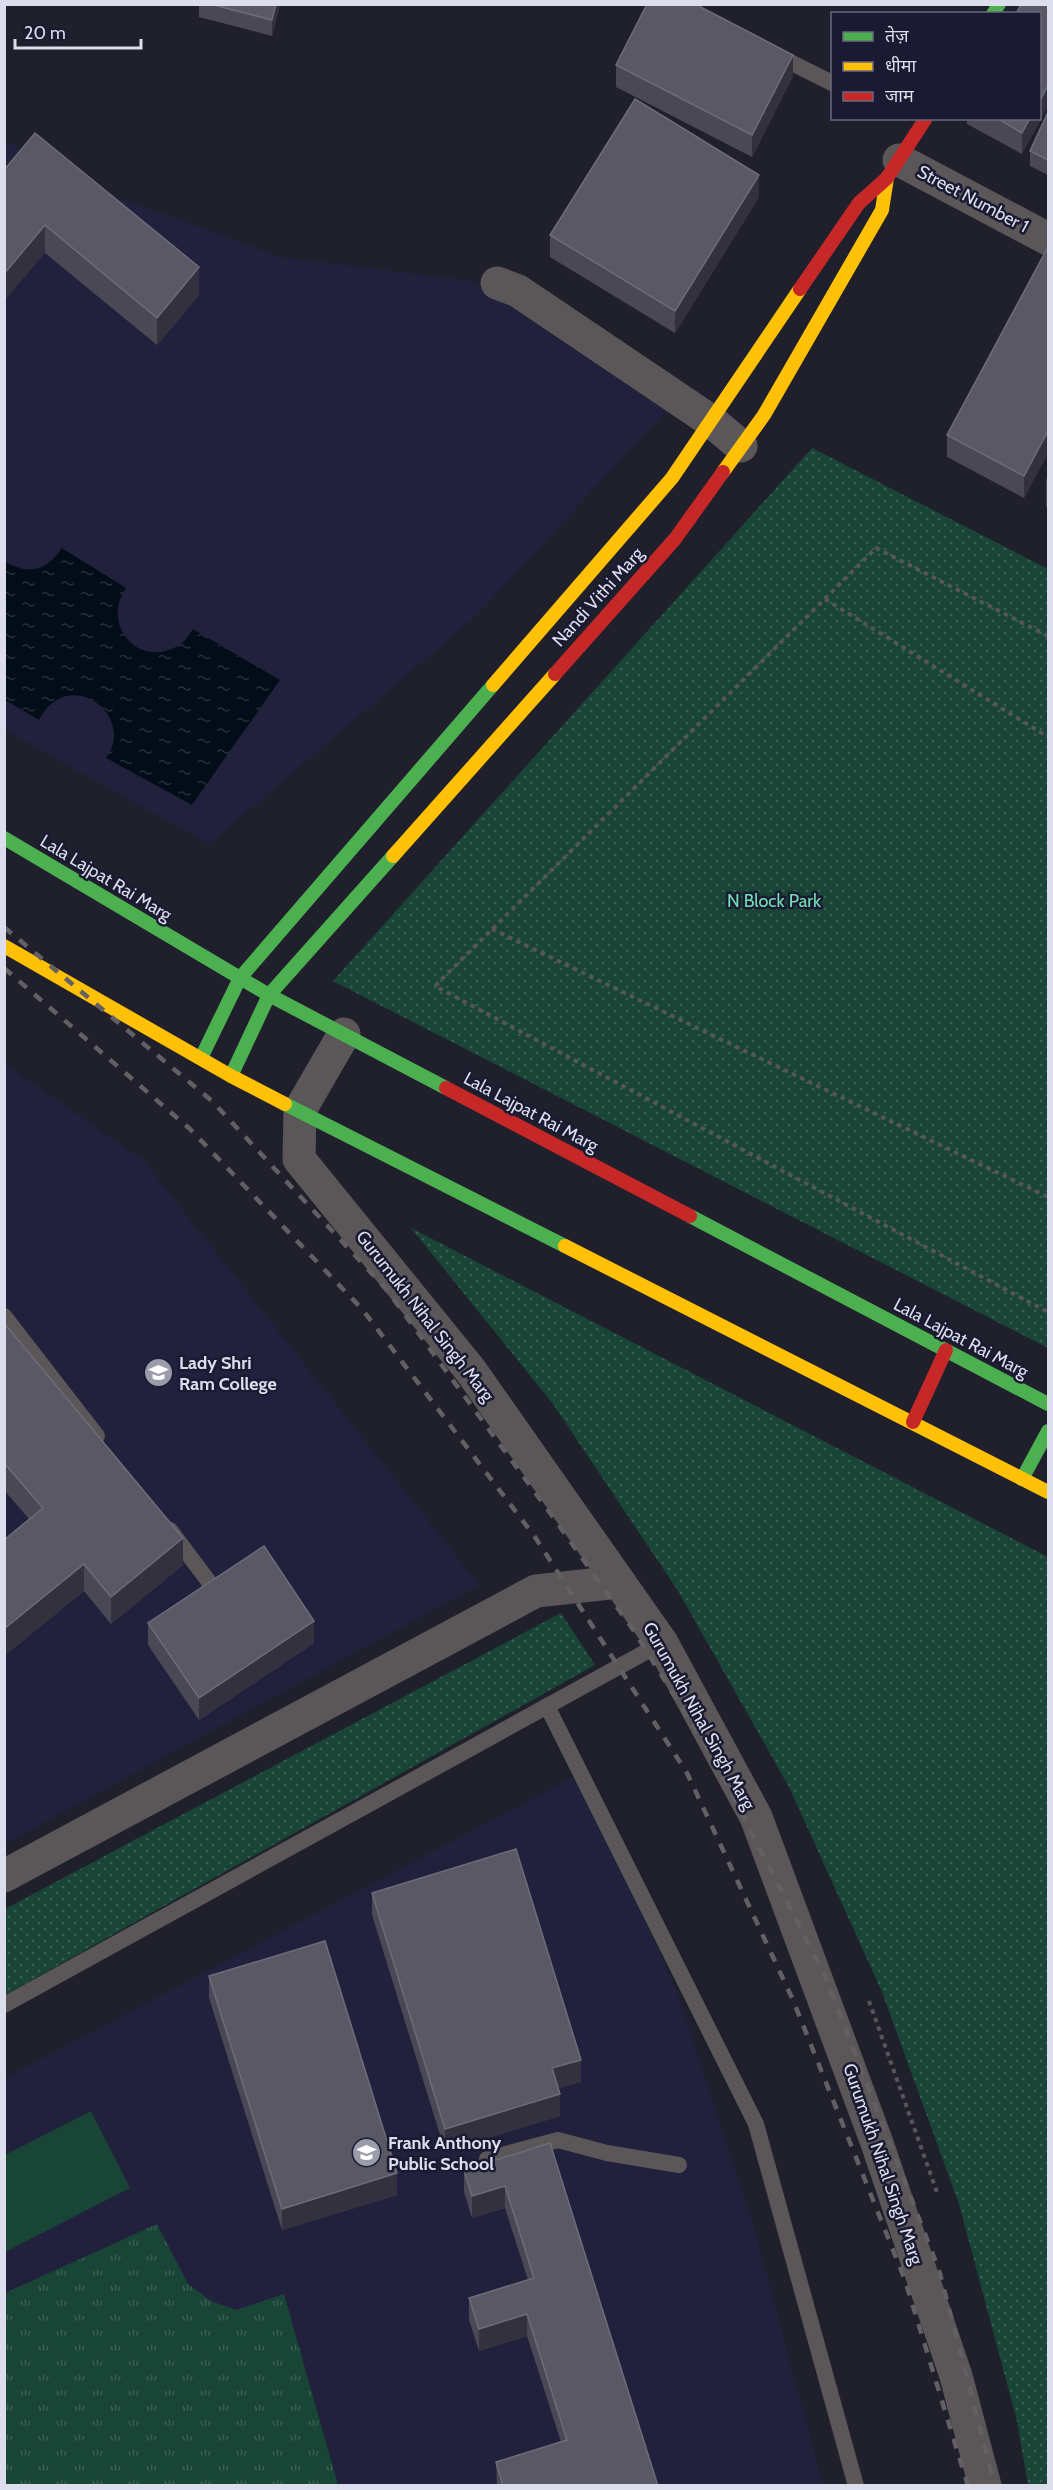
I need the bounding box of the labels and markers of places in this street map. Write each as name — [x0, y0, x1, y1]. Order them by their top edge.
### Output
place label: Lady Shri Ram College — [179, 1352, 277, 1395]
school or university icon: Lady Shri Ram College — [142, 1357, 174, 1389]
place label: Frank Anthony Public School — [388, 2132, 501, 2175]
school or university icon: Frank Anthony Public School — [351, 2137, 383, 2169]

